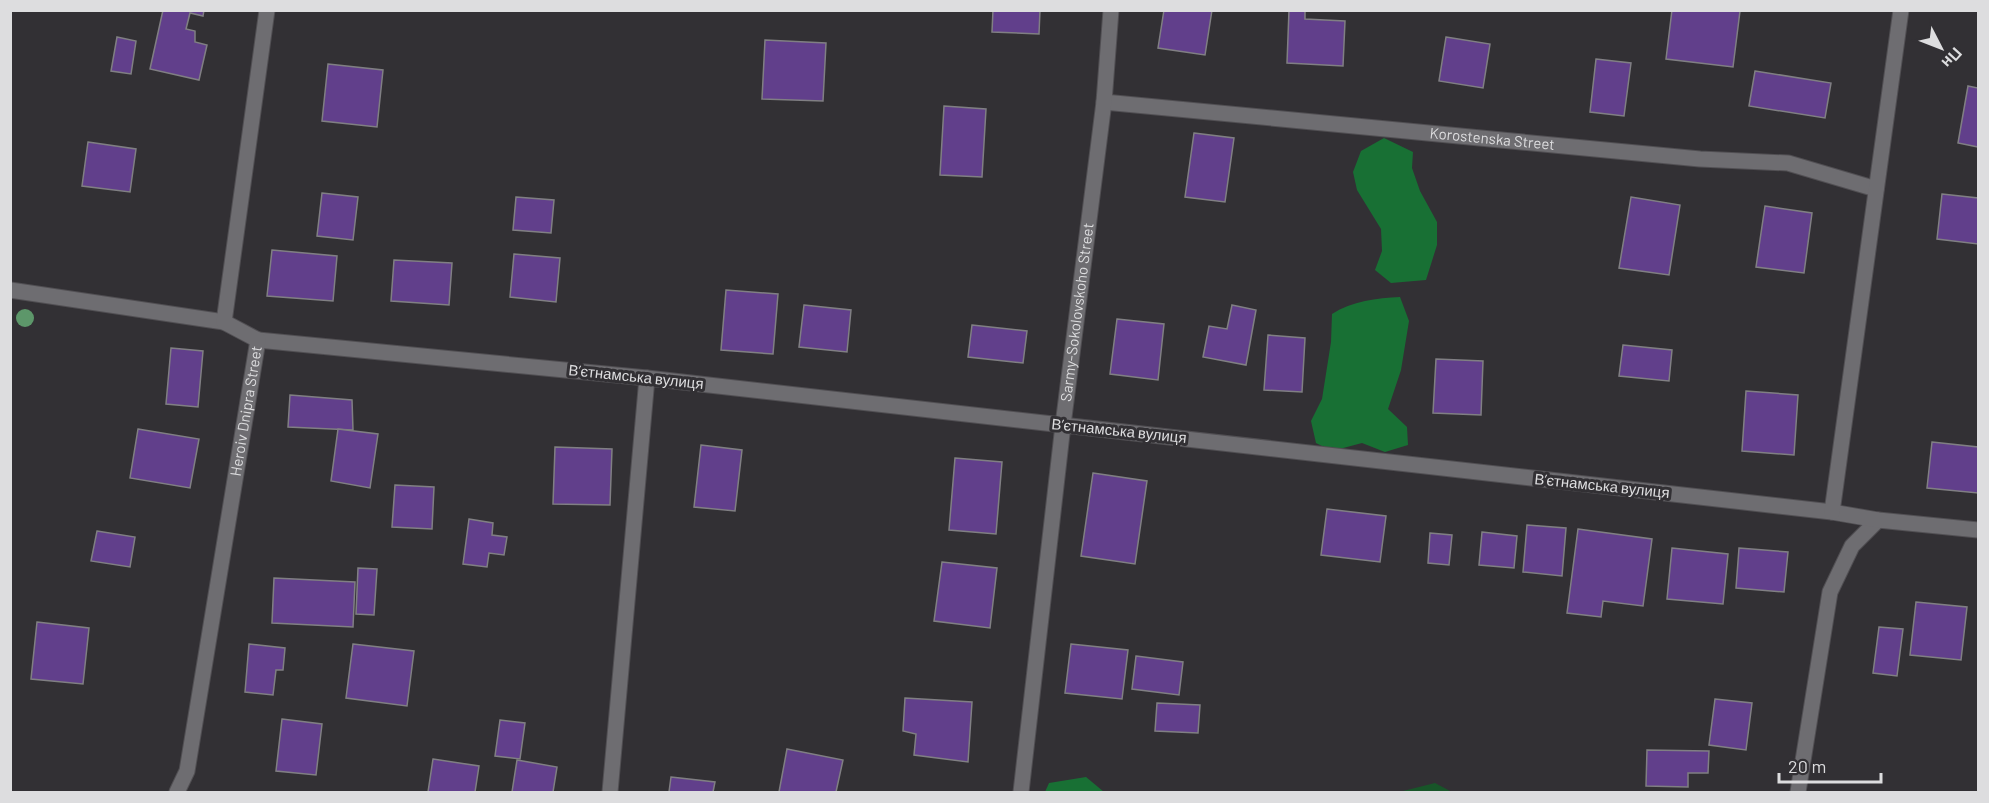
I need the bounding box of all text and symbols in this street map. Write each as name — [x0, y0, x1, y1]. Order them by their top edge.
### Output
north arrow — [1911, 18, 1971, 78]
text: Пн — [1938, 44, 1967, 73]
street label: Korostenska Street — [1429, 123, 1556, 153]
street label: Sarmy-Sokolovskoho Street — [1056, 222, 1097, 403]
street label: Heroiv Dnipra Street — [226, 344, 265, 478]
street label: Вʼєтнамська вулиця — [568, 360, 705, 392]
street label: Вʼєтнамська вулиця — [1051, 414, 1188, 446]
street label: Вʼєтнамська вулиця — [1534, 469, 1671, 501]
scale bar — [1779, 746, 1881, 784]
text: 20 m — [1788, 755, 1826, 777]

